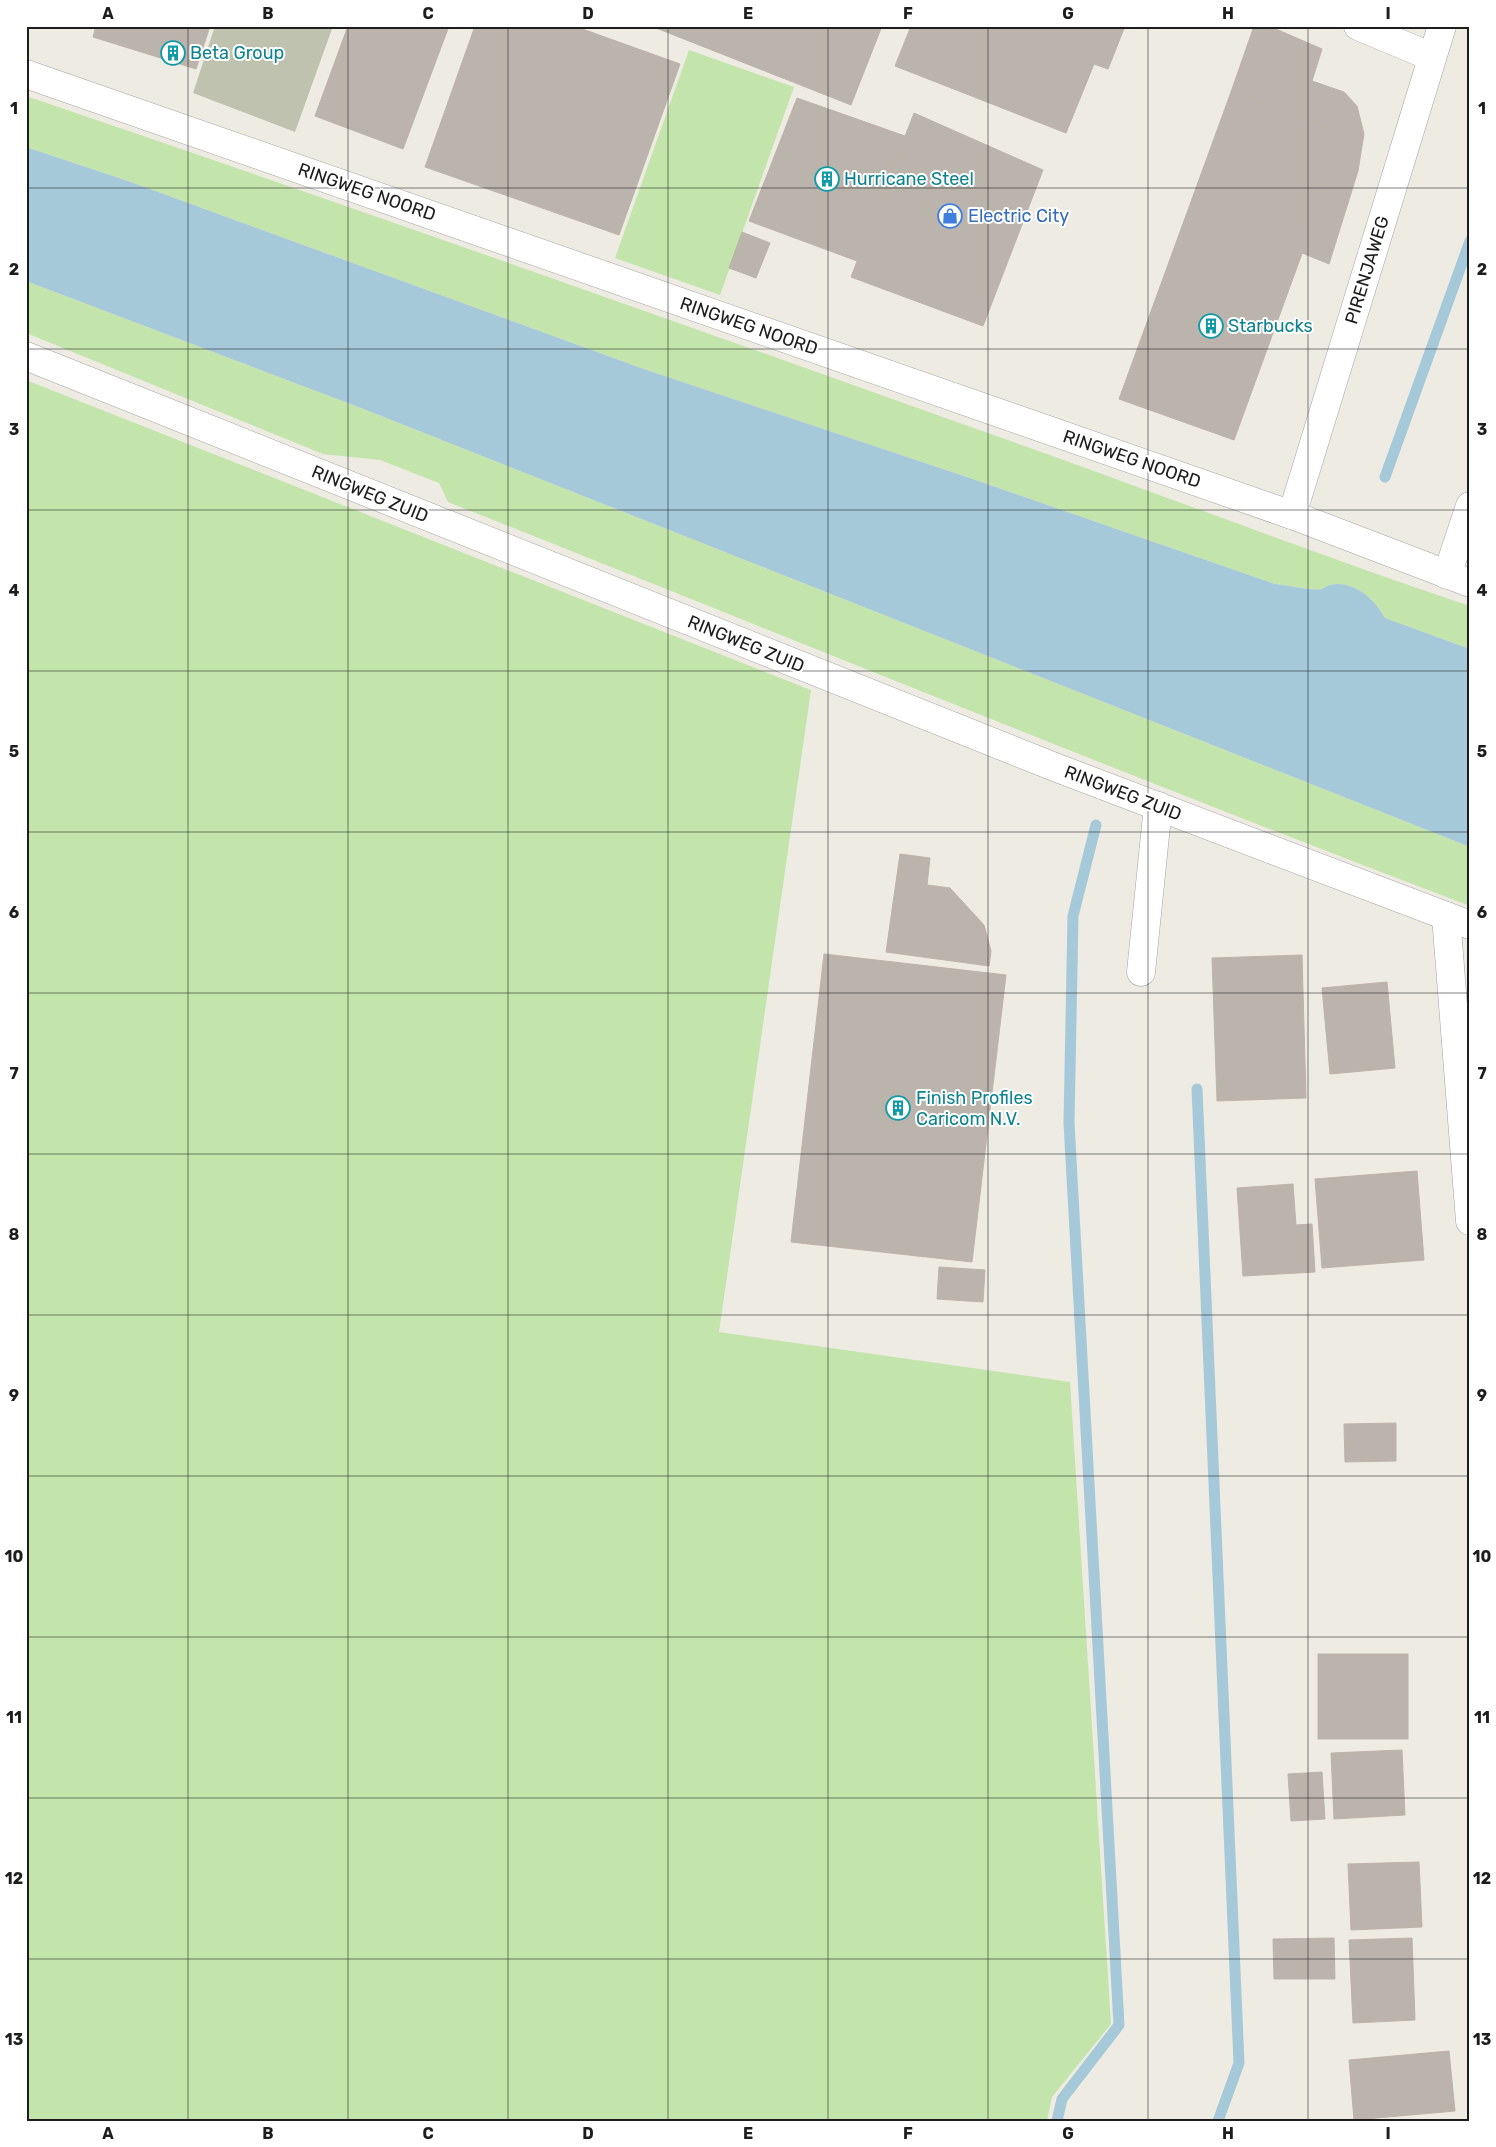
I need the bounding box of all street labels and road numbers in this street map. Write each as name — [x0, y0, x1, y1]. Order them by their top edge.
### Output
street label: RINGWEG NOORD — [295, 158, 439, 226]
street label: PIRENJAWEG — [1340, 213, 1394, 327]
street label: RINGWEG NOORD — [677, 292, 821, 360]
street label: RINGWEG NOORD — [1060, 425, 1204, 493]
street label: RINGWEG ZUID — [308, 461, 432, 527]
street label: RINGWEG ZUID — [684, 611, 808, 677]
street label: RINGWEG ZUID — [1061, 761, 1185, 825]

